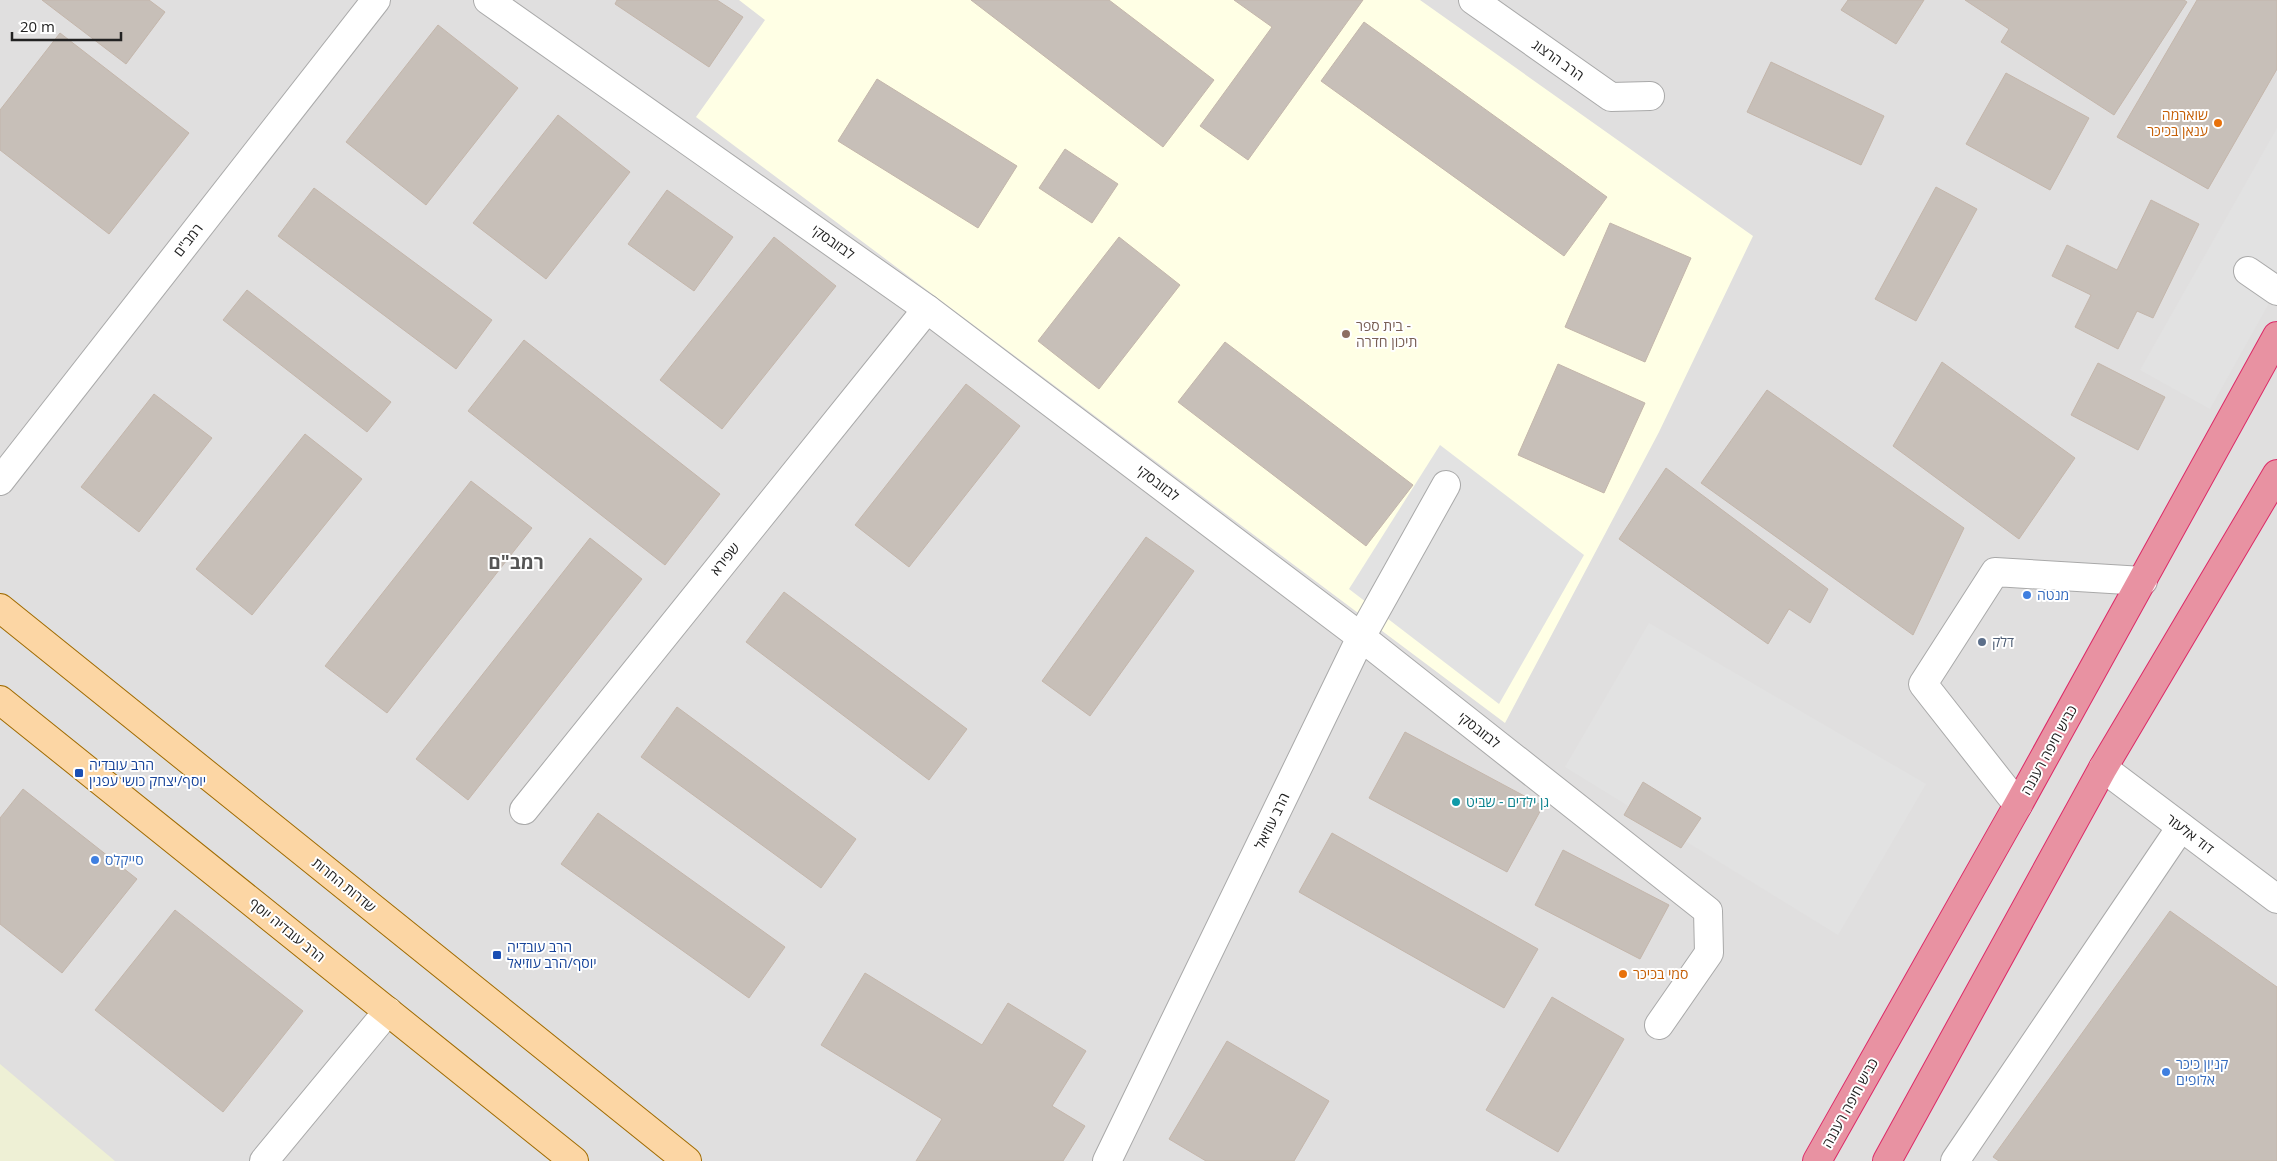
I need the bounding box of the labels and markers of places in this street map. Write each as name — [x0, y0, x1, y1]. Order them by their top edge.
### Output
place label: שוארמה ענאן בכיכר — [2147, 105, 2208, 140]
marker: שוארמה ענאן בכיכר — [2212, 117, 2224, 129]
place label: בית ספר - תיכון חדרה — [1356, 316, 1417, 351]
marker: בית ספר - תיכון חדרה — [1340, 328, 1352, 340]
place label: מנטה — [2037, 585, 2069, 604]
marker: מנטה — [2021, 589, 2033, 601]
place label: דלק — [1992, 632, 2014, 651]
marker: דלק — [1976, 636, 1988, 648]
place label: הרב עובדיה יוסף/יצחק כושי עפגין — [89, 755, 206, 790]
marker: הרב עובדיה יוסף/יצחק כושי עפגין — [73, 767, 85, 779]
place label: גן ילדים - שביט — [1466, 792, 1549, 811]
marker: גן ילדים - שביט — [1450, 796, 1462, 808]
place label: סייקלס — [105, 850, 144, 869]
marker: סייקלס — [89, 854, 101, 866]
place label: הרב עובדיה יוסף/הרב עוזיאל — [507, 937, 597, 972]
marker: הרב עובדיה יוסף/הרב עוזיאל — [491, 949, 503, 961]
place label: סמי בכיכר — [1633, 964, 1688, 983]
marker: סמי בכיכר — [1617, 968, 1629, 980]
place label: קניון כיכר אלופים — [2176, 1054, 2228, 1089]
marker: קניון כיכר אלופים — [2160, 1066, 2172, 1078]

